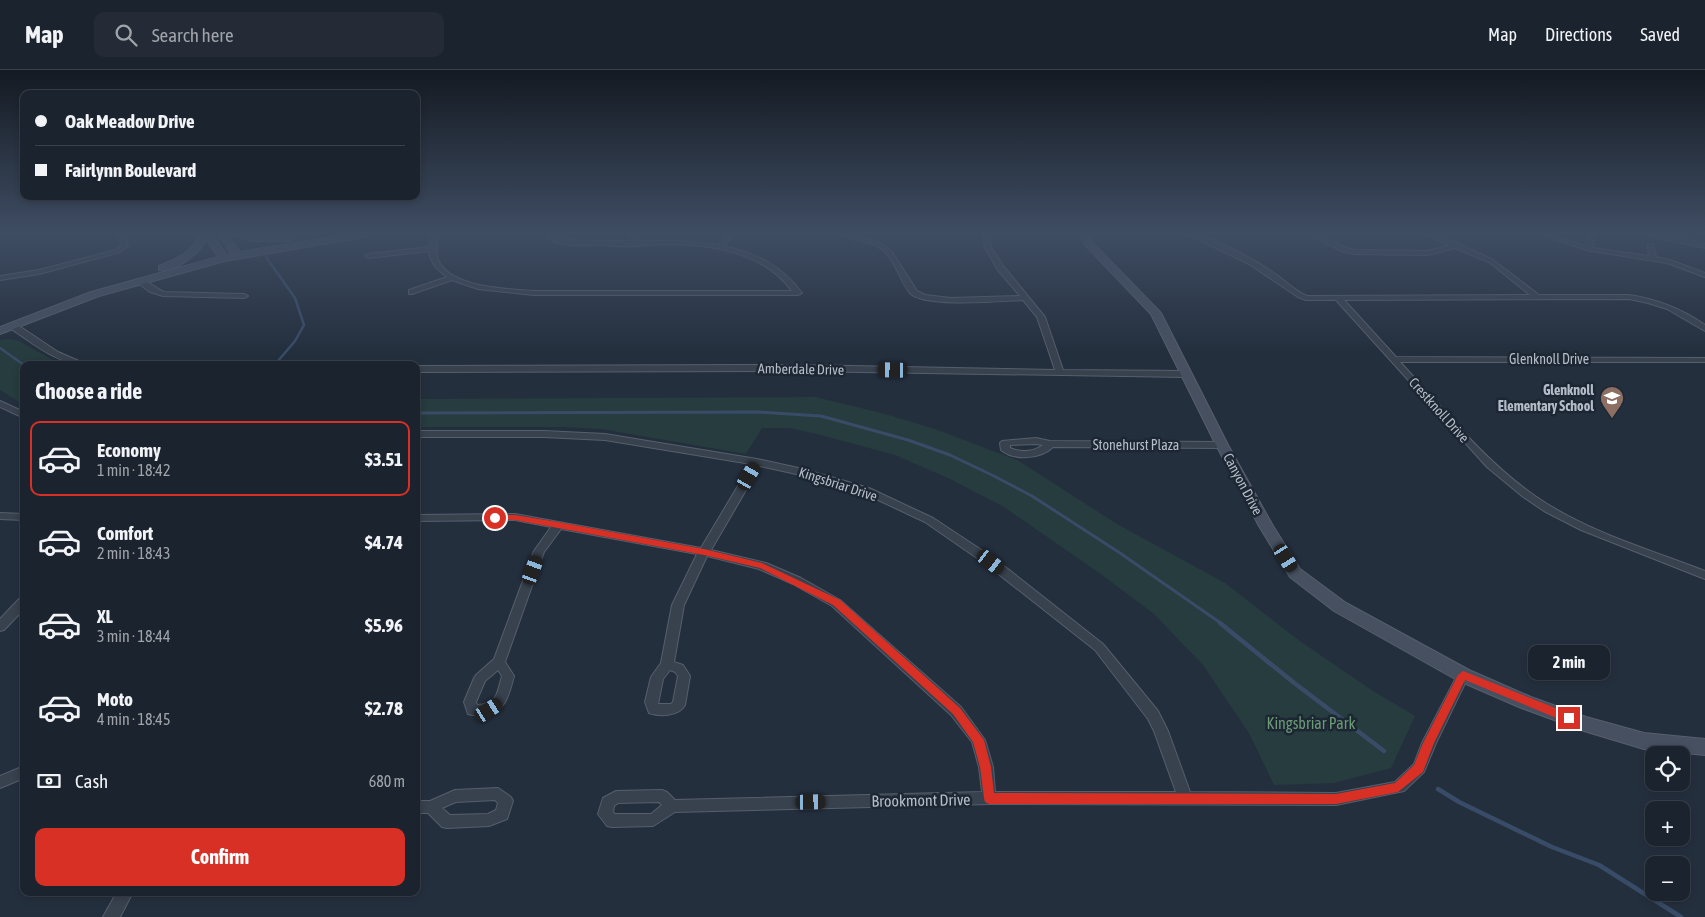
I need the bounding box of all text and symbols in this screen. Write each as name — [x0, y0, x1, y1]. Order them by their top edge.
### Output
search box — [94, 12, 444, 57]
text: Map — [25, 21, 64, 48]
icon: search — [112, 21, 140, 49]
text: Search here — [152, 24, 234, 46]
text: Map — [1488, 24, 1517, 45]
text: Directions — [1545, 24, 1612, 45]
text: Saved — [1640, 24, 1680, 45]
text: Oak Meadow Drive — [65, 110, 195, 132]
text: Fairlynn Boulevard — [65, 159, 196, 181]
street label: Glenknoll Drive — [1509, 351, 1589, 367]
street label: Amberdale Drive — [758, 360, 844, 378]
car — [877, 362, 908, 378]
street label: Crestknoll Drive — [1406, 374, 1472, 446]
text: Choose a ride — [35, 378, 142, 404]
place label: Glenknoll Elementary School — [1498, 382, 1594, 414]
school or university icon: Glenknoll Elementary School — [1599, 385, 1625, 419]
icon: car — [37, 436, 82, 481]
street label: Stonehurst Plaza — [1093, 437, 1179, 453]
text: Economy — [97, 439, 161, 461]
text: $3.51 — [365, 448, 403, 470]
street label: Canyon Drive — [1220, 450, 1266, 518]
car — [735, 459, 762, 493]
text: 1 min · 18:42 — [97, 461, 170, 479]
street label: Kingsbriar Drive — [797, 464, 879, 504]
route start — [484, 507, 506, 529]
icon: car — [37, 519, 82, 564]
text: Comfort — [97, 522, 153, 544]
text: $4.74 — [365, 531, 403, 553]
car — [1271, 541, 1300, 575]
text: 2 min · 18:43 — [97, 544, 170, 562]
car — [974, 547, 1007, 577]
car — [520, 553, 545, 587]
icon: car — [37, 602, 82, 647]
text: XL — [97, 605, 113, 627]
text: $5.96 — [365, 614, 403, 636]
text: 3 min · 18:44 — [97, 627, 170, 645]
callout: 2 min — [1528, 646, 1610, 680]
text: 2 min — [1553, 653, 1585, 671]
icon: car — [37, 685, 82, 730]
text: Moto — [97, 688, 133, 710]
car — [472, 696, 505, 724]
text: $2.78 — [365, 697, 403, 719]
route end — [1558, 707, 1580, 729]
text: 4 min · 18:45 — [97, 710, 170, 728]
park label: Kingsbriar Park — [1267, 714, 1355, 733]
map controls — [1645, 746, 1690, 901]
button: locate — [1645, 746, 1690, 791]
icon: cash — [35, 767, 63, 795]
text: Cash — [75, 770, 108, 792]
text: 680 m — [369, 772, 405, 790]
street label: Brookmont Drive — [871, 790, 971, 810]
car — [795, 794, 826, 810]
button: + — [1645, 801, 1690, 846]
button: Confirm — [35, 828, 405, 886]
button: − — [1645, 856, 1690, 901]

